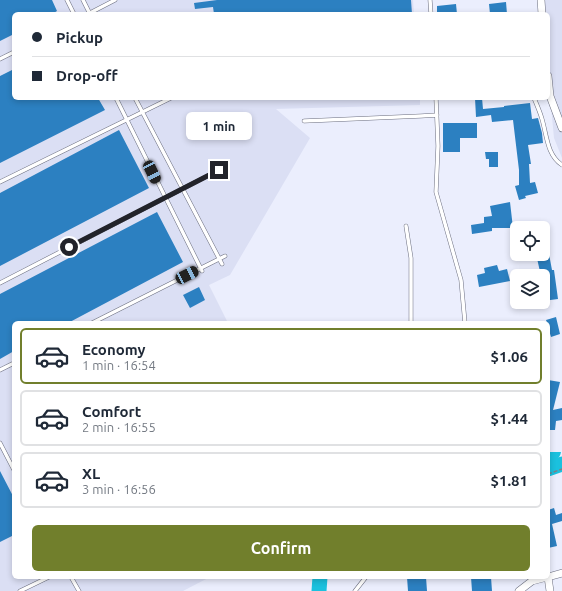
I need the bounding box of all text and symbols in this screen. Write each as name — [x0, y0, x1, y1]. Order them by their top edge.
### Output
text: Pickup — [56, 29, 103, 46]
text: Drop-off — [56, 67, 118, 84]
callout: 1 min — [186, 112, 252, 140]
text: 1 min — [203, 119, 235, 133]
car — [141, 159, 163, 185]
route end — [210, 161, 228, 179]
map controls — [510, 221, 550, 309]
button: locate — [510, 221, 550, 261]
route start — [60, 238, 78, 256]
car — [174, 264, 200, 286]
button: layers — [510, 269, 550, 309]
icon: car — [34, 338, 70, 374]
text: Economy — [82, 341, 146, 358]
text: $1.06 — [490, 348, 528, 365]
text: 1 min · 16:54 — [82, 358, 156, 372]
icon: car — [34, 400, 70, 436]
text: Comfort — [82, 403, 141, 420]
text: $1.44 — [490, 410, 528, 427]
text: 2 min · 16:55 — [82, 420, 156, 434]
icon: car — [34, 462, 70, 498]
text: XL — [82, 465, 100, 482]
text: $1.81 — [490, 472, 528, 489]
text: 3 min · 16:56 — [82, 482, 156, 496]
button: Confirm — [32, 525, 530, 571]

